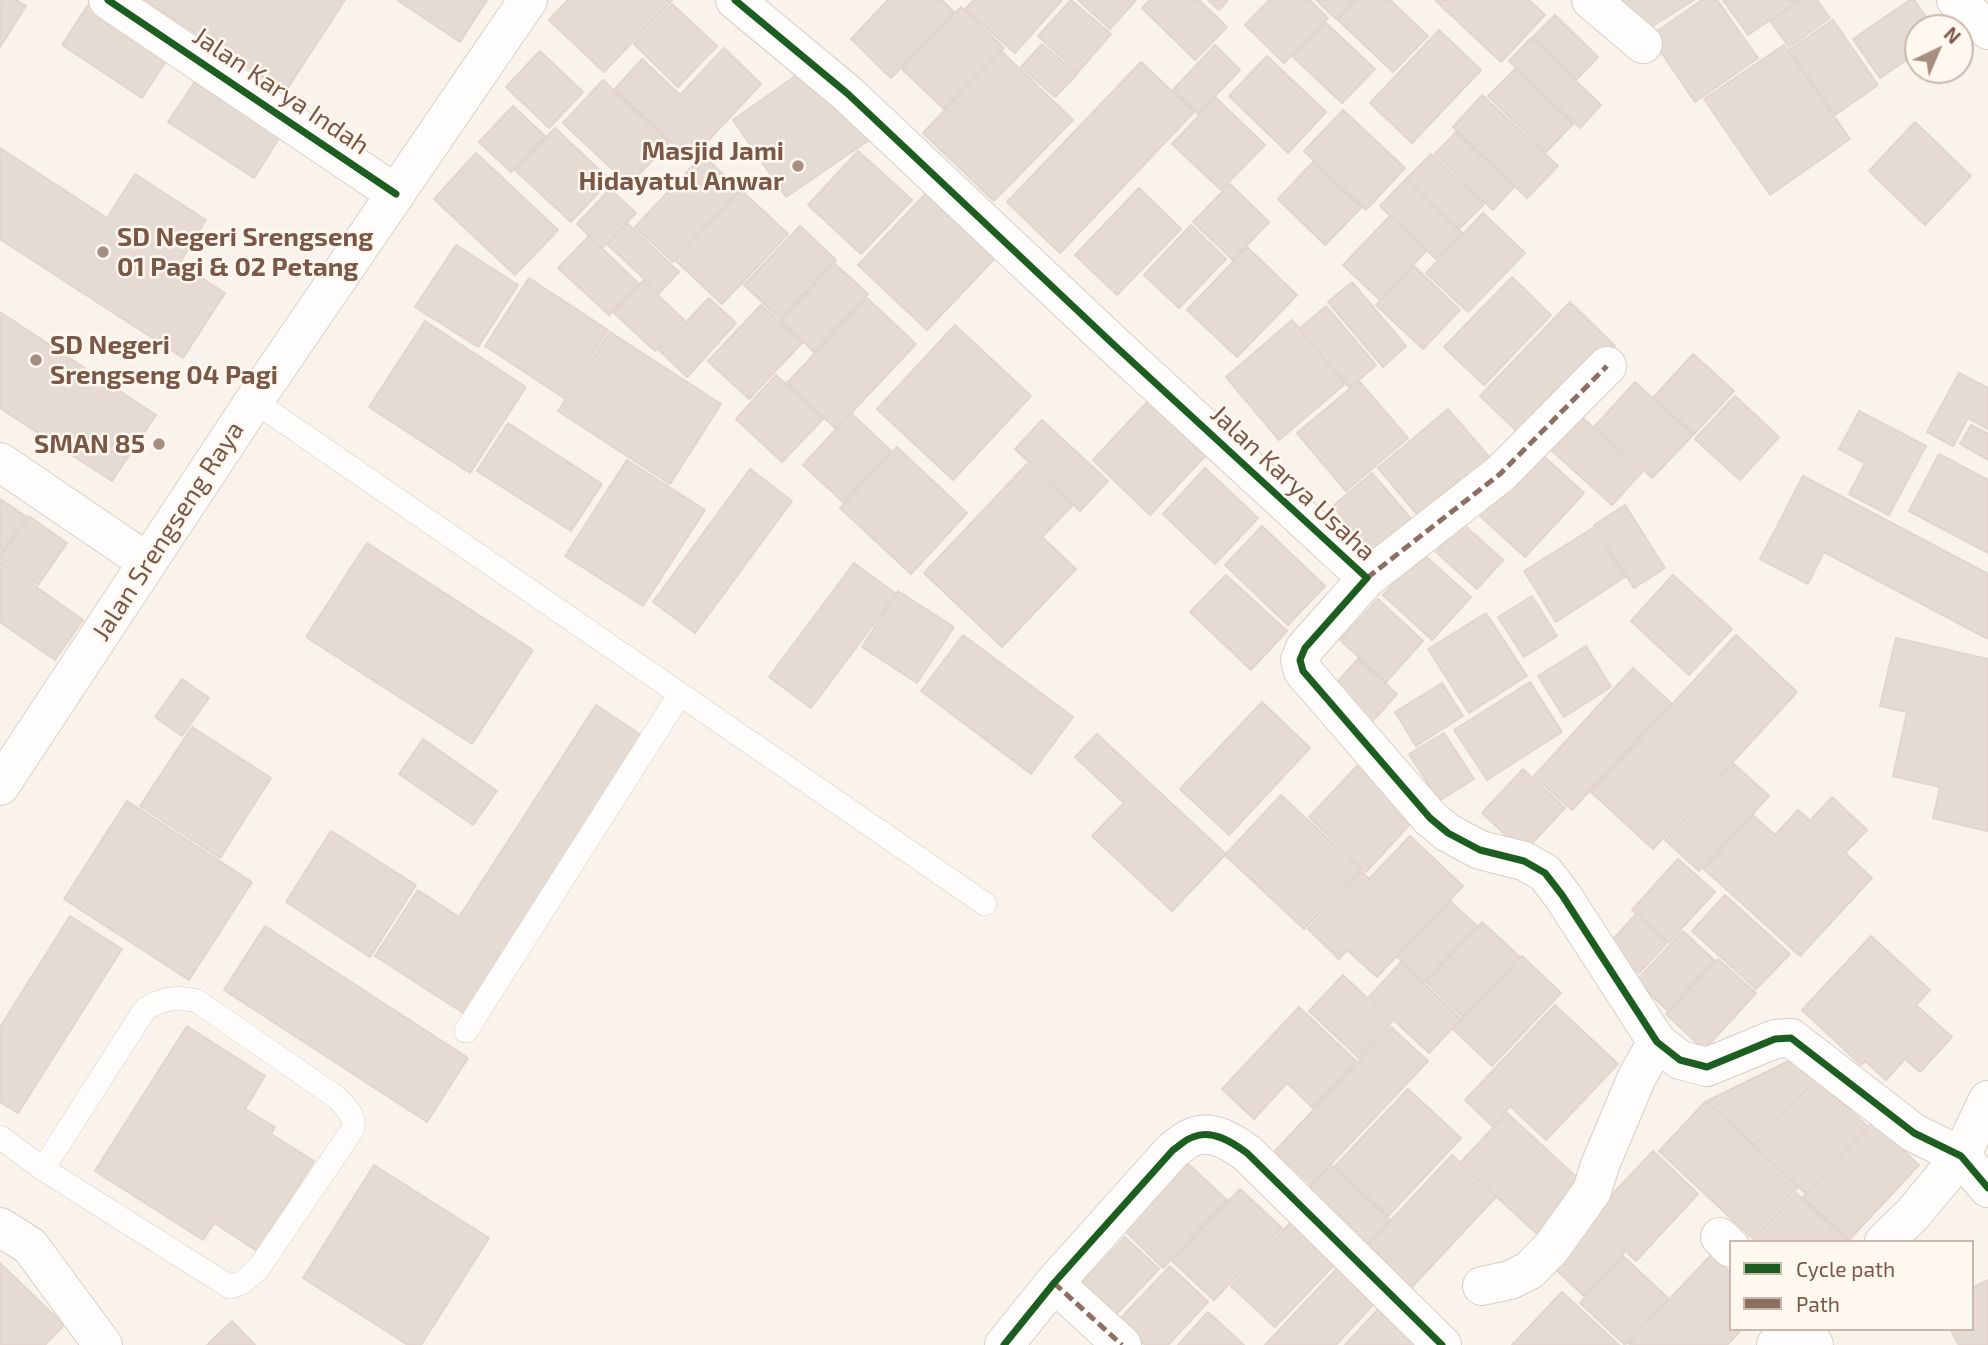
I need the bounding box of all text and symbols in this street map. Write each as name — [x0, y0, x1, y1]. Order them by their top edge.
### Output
north arrow — [1904, 14, 1974, 84]
street label: Jalan Karya Indah — [187, 20, 375, 162]
text: N — [1940, 22, 1965, 48]
place label: Masjid Jami Hidayatul Anwar — [579, 135, 784, 196]
marker: Masjid Jami Hidayatul Anwar — [790, 158, 806, 174]
place label: SD Negeri Srengseng 01 Pagi & 02 Petang — [117, 221, 373, 282]
marker: SD Negeri Srengseng 01 Pagi & 02 Petang — [95, 244, 111, 260]
place label: SD Negeri Srengseng 04 Pagi — [50, 329, 278, 390]
marker: SD Negeri Srengseng 04 Pagi — [28, 352, 44, 368]
street label: Jalan Karya Usaha — [1204, 399, 1382, 567]
street label: Jalan Srengseng Raya — [85, 416, 251, 646]
place label: SMAN 85 — [34, 428, 145, 460]
marker: SMAN 85 — [151, 436, 167, 452]
legend — [1729, 1240, 1974, 1331]
text: Cycle path — [1796, 1256, 1895, 1281]
text: Path — [1796, 1291, 1840, 1316]

